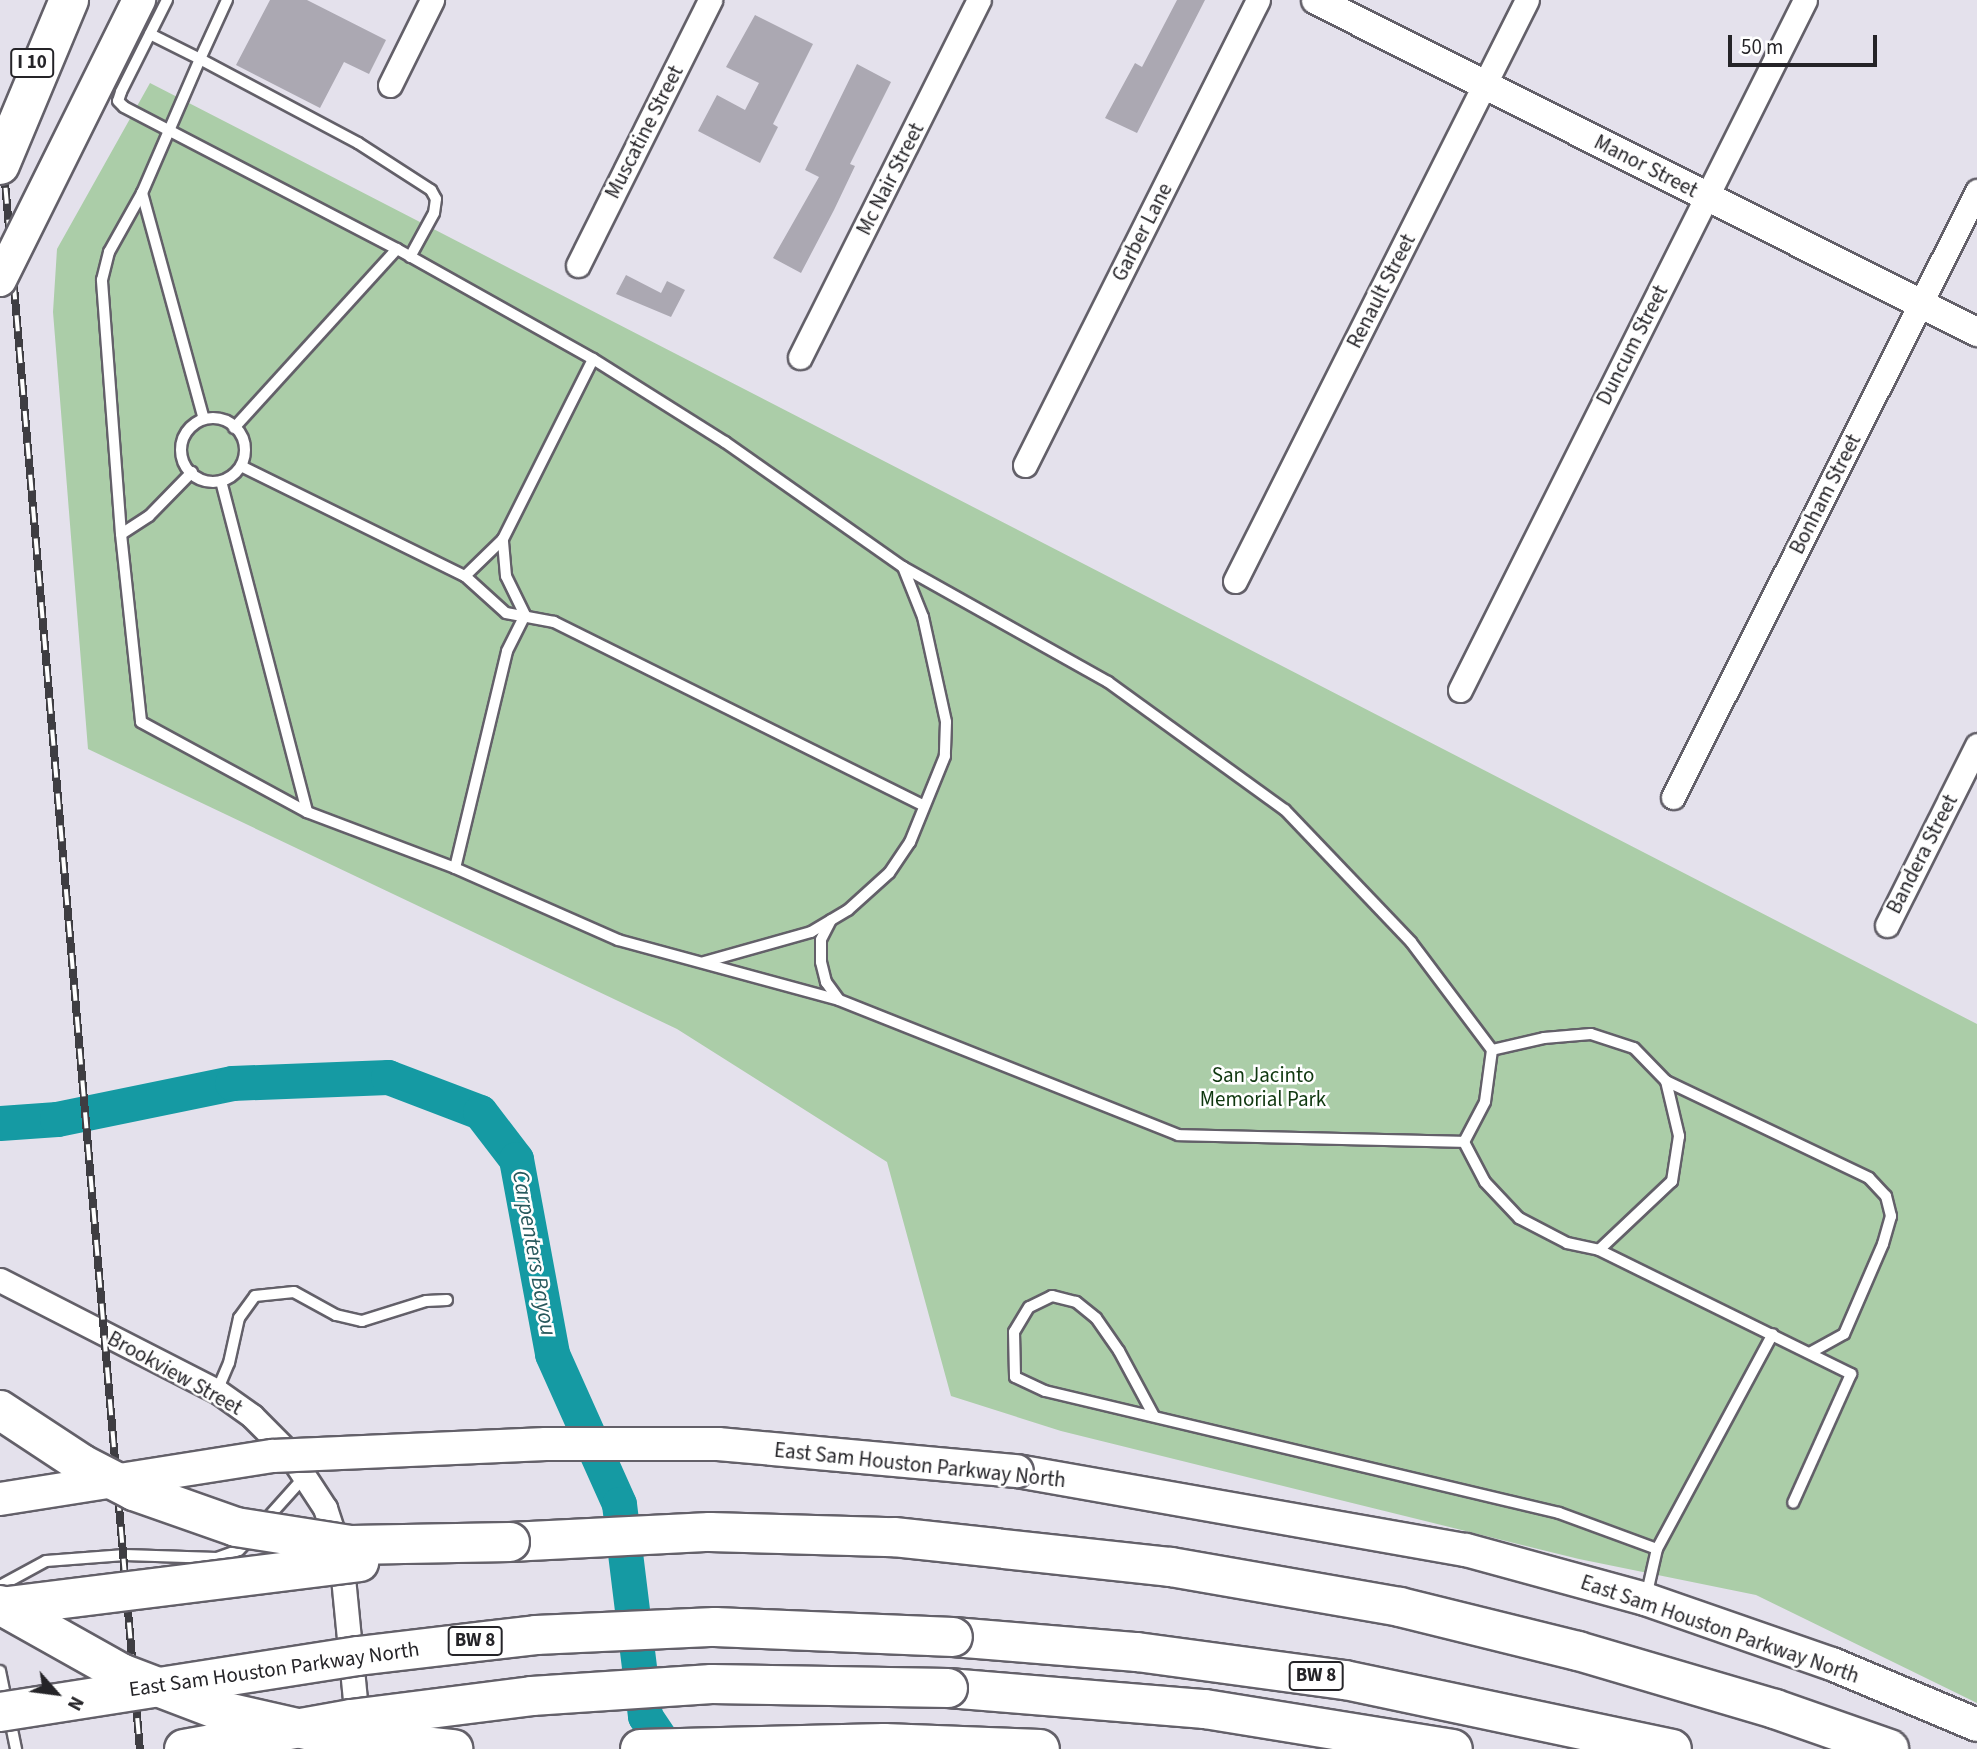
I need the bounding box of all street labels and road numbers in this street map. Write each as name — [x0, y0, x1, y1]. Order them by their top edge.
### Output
road number: I 10 — [9, 48, 55, 78]
street label: Muscatine Street — [600, 61, 688, 203]
street label: Mc Nair Street — [851, 119, 929, 239]
street label: Manor Street — [1590, 129, 1702, 203]
street label: Garber Lane — [1106, 179, 1178, 285]
street label: Renault Street — [1341, 230, 1421, 352]
street label: Duncum Street — [1591, 281, 1673, 409]
street label: Bonham Street — [1784, 430, 1866, 558]
street label: Bandera Street — [1881, 790, 1963, 918]
street label: Brookview Street — [103, 1326, 247, 1420]
street label: East Sam Houston Parkway North — [773, 1437, 1067, 1493]
street label: East Sam Houston Parkway North — [1577, 1569, 1863, 1689]
road number: BW 8 — [447, 1625, 503, 1656]
street label: East Sam Houston Parkway North — [127, 1636, 421, 1702]
road number: BW 8 — [1288, 1660, 1344, 1692]

